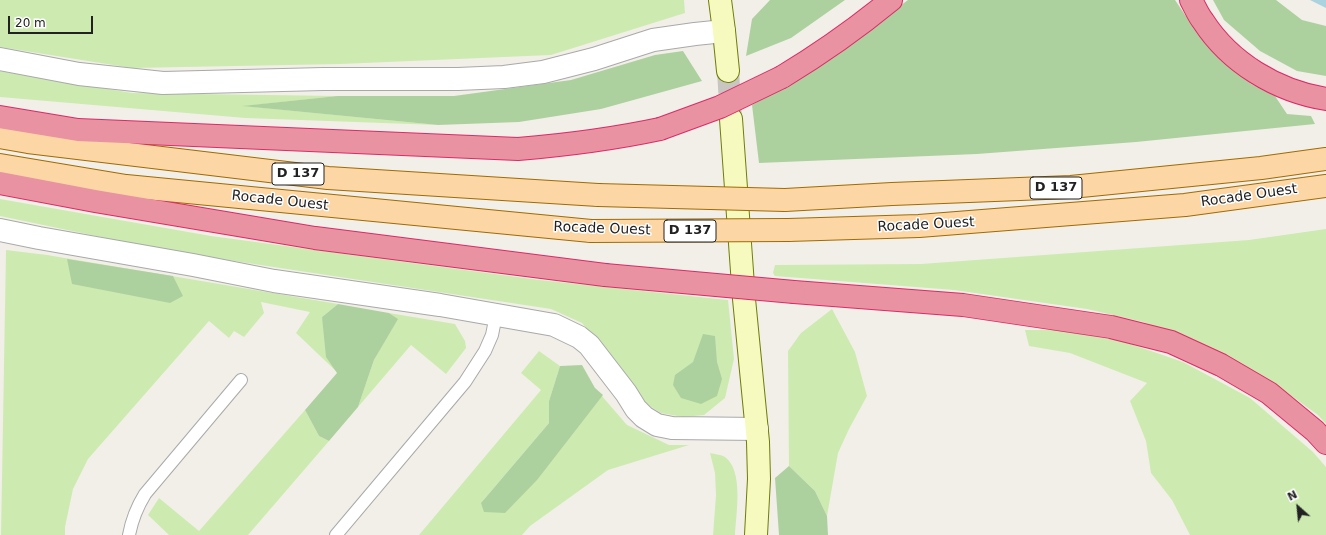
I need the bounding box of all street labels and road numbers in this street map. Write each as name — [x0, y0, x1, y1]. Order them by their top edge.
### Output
road number: D 137 — [272, 163, 324, 185]
road number: D 137 — [1030, 177, 1082, 199]
street label: Rocade Ouest — [1200, 181, 1298, 211]
street label: Rocade Ouest — [231, 188, 329, 214]
street label: Rocade Ouest — [877, 214, 975, 236]
street label: Rocade Ouest — [553, 219, 651, 239]
road number: D 137 — [664, 220, 716, 242]

